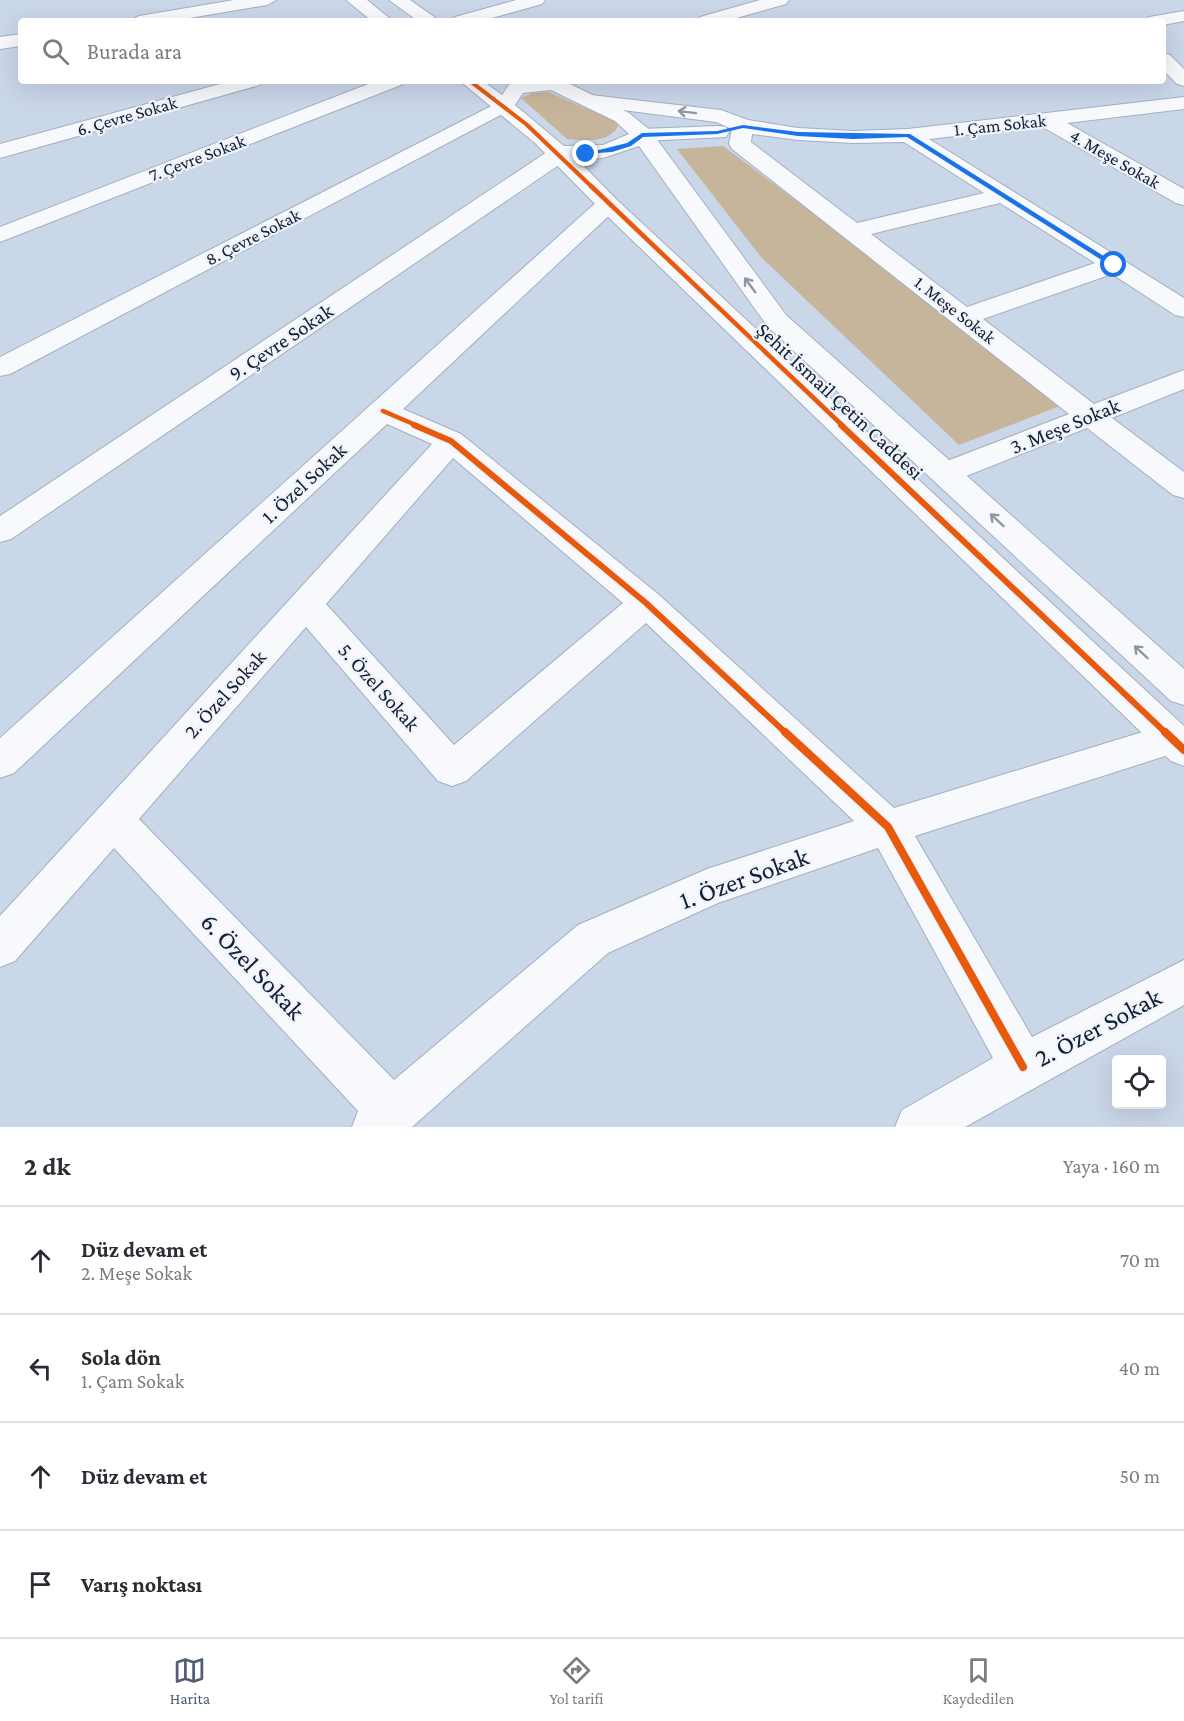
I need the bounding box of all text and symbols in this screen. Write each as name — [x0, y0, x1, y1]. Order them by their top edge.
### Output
search box — [18, 18, 1166, 84]
icon: search — [39, 35, 72, 68]
text: Burada ara — [87, 39, 182, 64]
street label: 6. Çevre Sokak — [75, 92, 180, 140]
one-way arrow — [678, 106, 698, 117]
street label: 1. Çam Sokak — [953, 110, 1048, 140]
street label: 4. Meşe Sokak — [1066, 125, 1164, 193]
street label: 7. Çevre Sokak — [146, 130, 248, 186]
route end — [572, 140, 598, 166]
street label: 8. Çevre Sokak — [202, 204, 304, 269]
route start — [1100, 251, 1126, 277]
street label: 1. Meşe Sokak — [910, 272, 1000, 348]
one-way arrow — [744, 277, 757, 293]
street label: 9. Çevre Sokak — [224, 298, 338, 386]
street label: Şehit İsmail Çetin Caddesi — [752, 317, 929, 485]
street label: 3. Meşe Sokak — [1007, 393, 1123, 459]
street label: 1. Özel Sokak — [257, 438, 351, 528]
one-way arrow — [990, 513, 1005, 527]
street label: 5. Özel Sokak — [333, 638, 425, 736]
street label: 2. Özel Sokak — [179, 645, 271, 743]
one-way arrow — [1134, 645, 1149, 659]
street label: 1. Özer Sokak — [676, 842, 813, 915]
street label: 6. Özel Sokak — [195, 907, 311, 1026]
street label: 2. Özer Sokak — [1030, 982, 1167, 1073]
map controls — [1112, 1055, 1166, 1109]
button: locate — [1112, 1055, 1166, 1109]
text: 2 dk — [24, 1152, 71, 1181]
text: Yaya · 160 m — [1063, 1155, 1160, 1177]
text: Düz devam et — [81, 1237, 207, 1262]
icon: ahead — [24, 1244, 57, 1277]
text: 70 m — [1120, 1249, 1160, 1271]
text: 2. Meşe Sokak — [81, 1262, 192, 1284]
text: Sola dön — [81, 1345, 161, 1370]
icon: left — [24, 1352, 57, 1385]
text: 40 m — [1119, 1357, 1160, 1379]
text: 1. Çam Sokak — [81, 1370, 184, 1392]
icon: ahead — [24, 1460, 57, 1493]
text: Düz devam et — [81, 1464, 207, 1489]
text: 50 m — [1119, 1465, 1160, 1487]
icon: arrive — [24, 1568, 57, 1601]
text: Varış noktası — [81, 1572, 202, 1597]
tab: Harita — [170, 1654, 210, 1707]
tab: Yol tarifi — [549, 1654, 603, 1707]
tab: Kaydedilen — [943, 1654, 1014, 1707]

